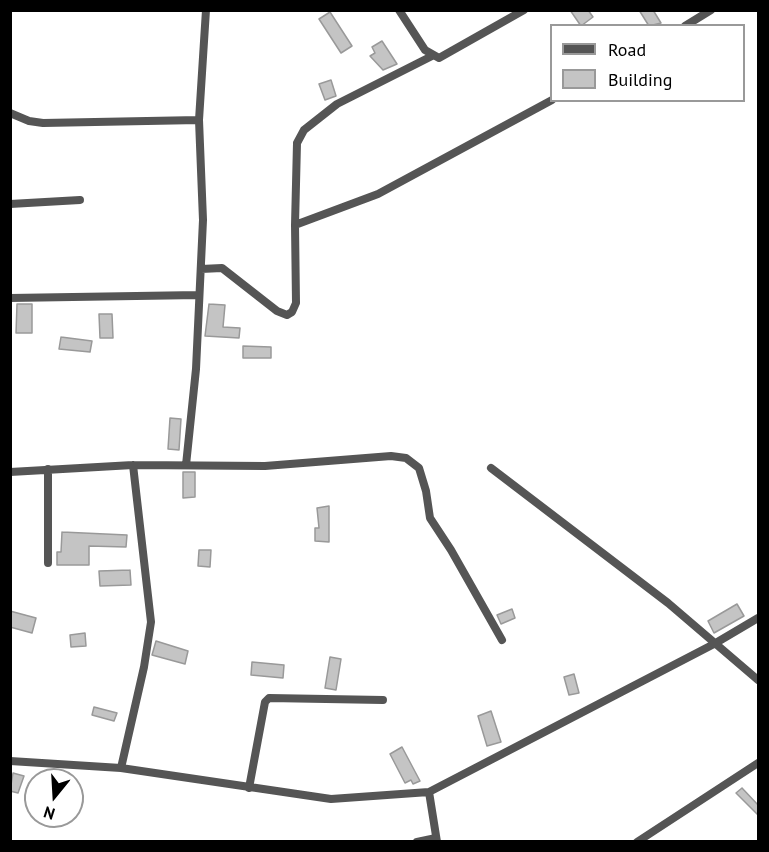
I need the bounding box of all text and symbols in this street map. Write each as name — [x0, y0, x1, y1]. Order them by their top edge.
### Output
legend — [550, 24, 745, 102]
text: Road — [608, 38, 646, 61]
text: Building — [608, 68, 672, 91]
north arrow — [24, 768, 84, 828]
text: N — [41, 802, 57, 824]

